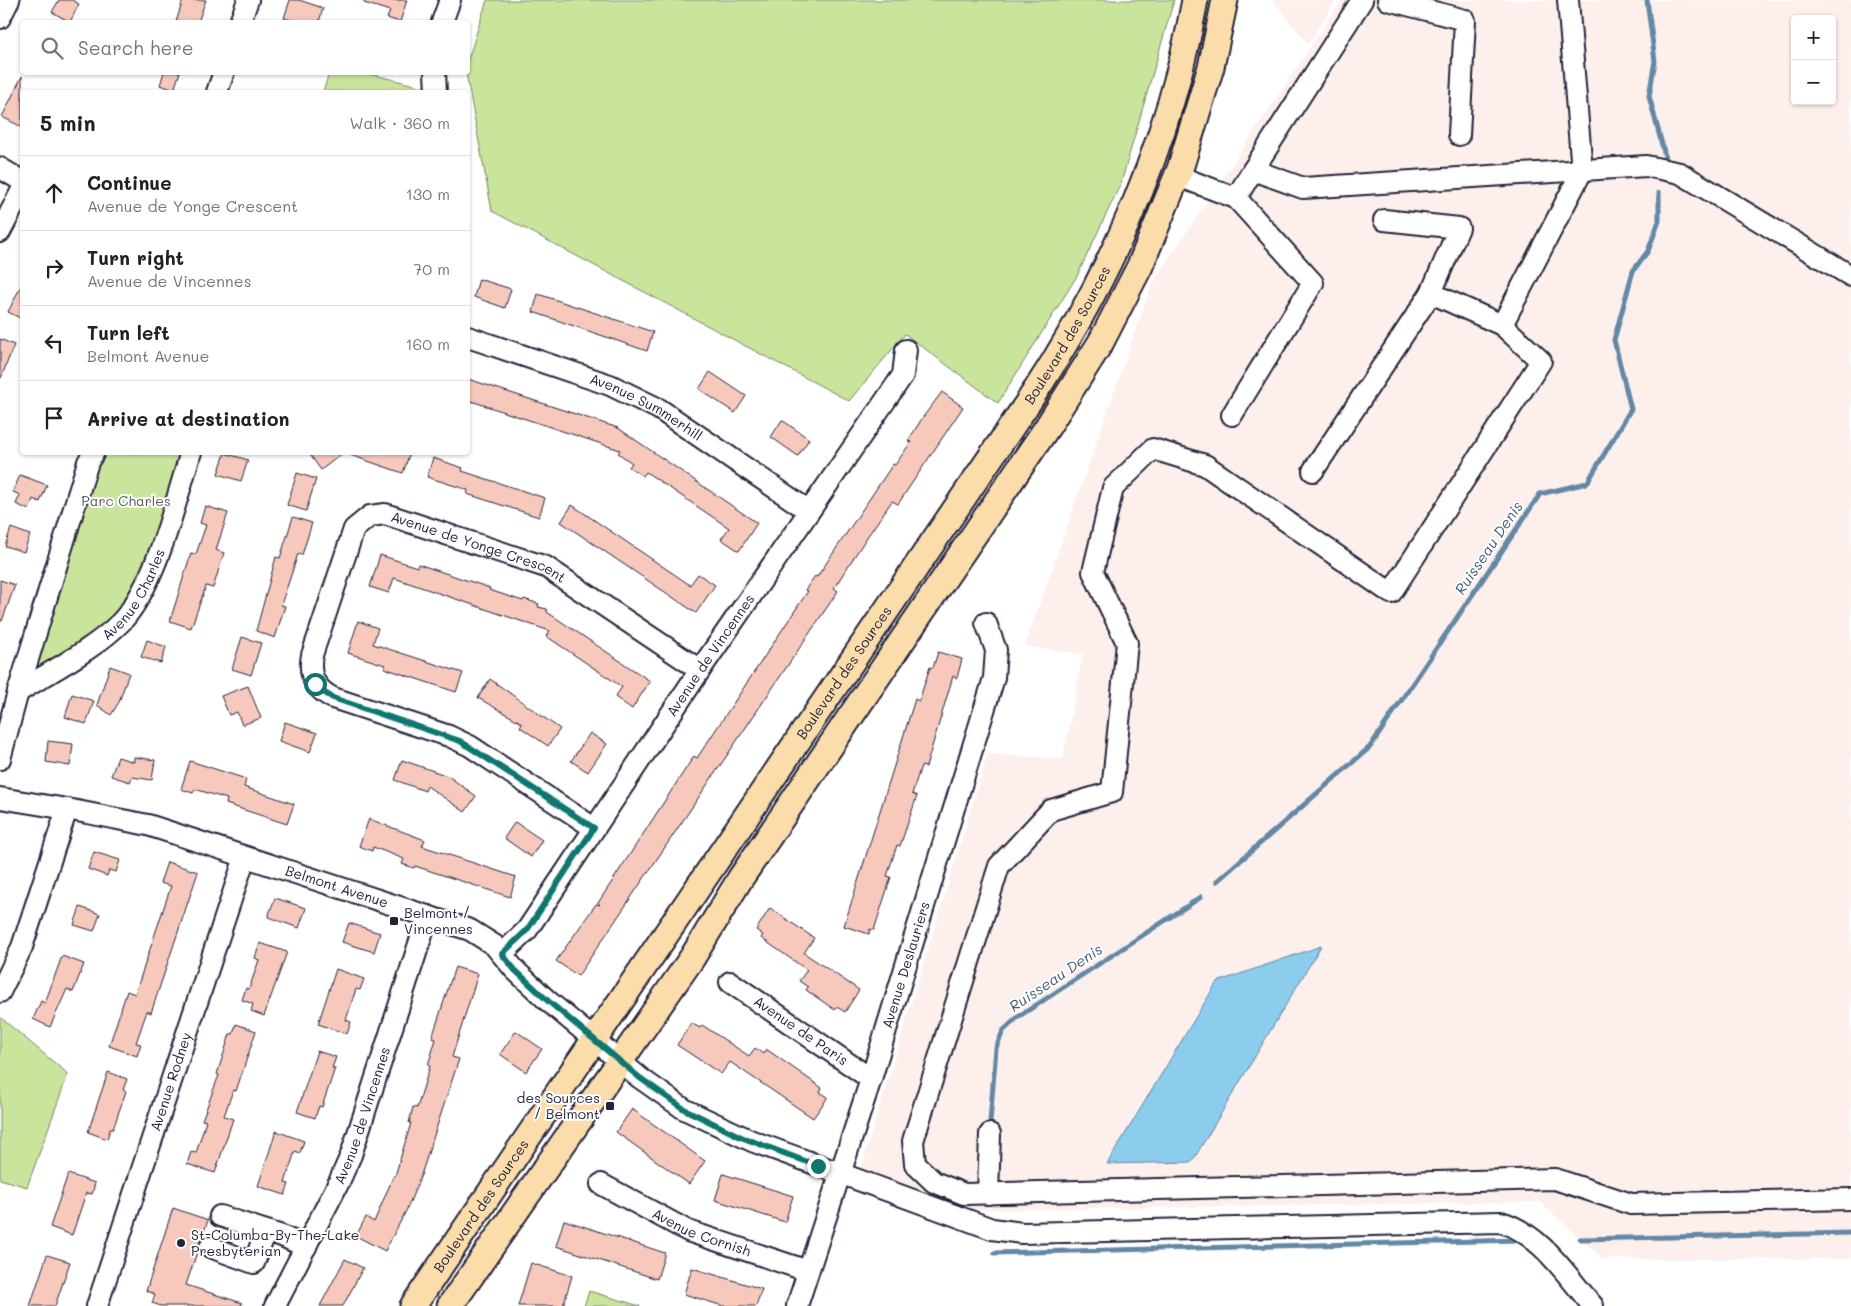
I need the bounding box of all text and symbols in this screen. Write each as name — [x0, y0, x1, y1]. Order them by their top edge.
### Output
map controls — [1791, 15, 1836, 105]
button: + — [1791, 15, 1836, 60]
search box — [20, 20, 470, 75]
icon: search — [38, 34, 66, 62]
text: Search here — [78, 35, 194, 60]
button: − — [1791, 60, 1836, 105]
text: 5 min — [40, 109, 96, 136]
text: Walk · 360 m — [349, 112, 450, 133]
text: Continue — [87, 170, 172, 195]
icon: ahead — [40, 179, 68, 207]
text: 130 m — [406, 183, 450, 204]
text: Avenue de Yonge Crescent — [87, 195, 298, 216]
text: Turn right — [87, 245, 184, 270]
icon: right — [40, 254, 68, 282]
text: 70 m — [413, 258, 450, 279]
street label: Boulevard des Sources — [1019, 263, 1114, 408]
text: Avenue de Vincennes — [87, 270, 251, 291]
text: Turn left — [87, 320, 170, 345]
icon: left — [40, 329, 68, 357]
text: 160 m — [405, 333, 450, 354]
text: Belmont Avenue — [87, 345, 209, 366]
street label: Avenue Summerhill — [587, 369, 706, 445]
icon: arrive — [40, 404, 68, 432]
text: Arrive at destination — [87, 406, 290, 431]
park label: Parc Charles — [81, 491, 171, 510]
water label: Ruisseau Denis — [1450, 497, 1527, 598]
street label: Avenue de Yonge Crescent — [389, 507, 570, 587]
street label: Avenue Charles — [98, 546, 169, 644]
street label: Avenue de Vincennes — [662, 590, 758, 720]
street label: Boulevard des Sources — [792, 602, 896, 743]
route start — [304, 673, 327, 696]
street label: Belmont Avenue — [283, 860, 391, 912]
street label: Avenue Deslauriers — [877, 899, 934, 1031]
place label: Belmont / Vincennes — [404, 903, 473, 938]
marker: Belmont / Vincennes — [388, 915, 400, 927]
water label: Ruisseau Denis — [1005, 939, 1106, 1016]
street label: Avenue de Paris — [750, 991, 852, 1069]
street label: Avenue Rodney — [145, 1030, 196, 1134]
street label: Avenue de Vincennes — [329, 1044, 394, 1187]
place label: des Sources / Belmont — [517, 1088, 600, 1123]
marker: des Sources / Belmont — [604, 1100, 616, 1112]
street label: Boulevard des Sources — [429, 1135, 533, 1276]
route end — [807, 1155, 830, 1178]
street label: Avenue Cornish — [649, 1203, 754, 1260]
place label: St-Columba-By-The-Lake Presbyterian — [191, 1225, 360, 1260]
marker: St-Columba-By-The-Lake Presbyterian — [175, 1237, 187, 1249]

